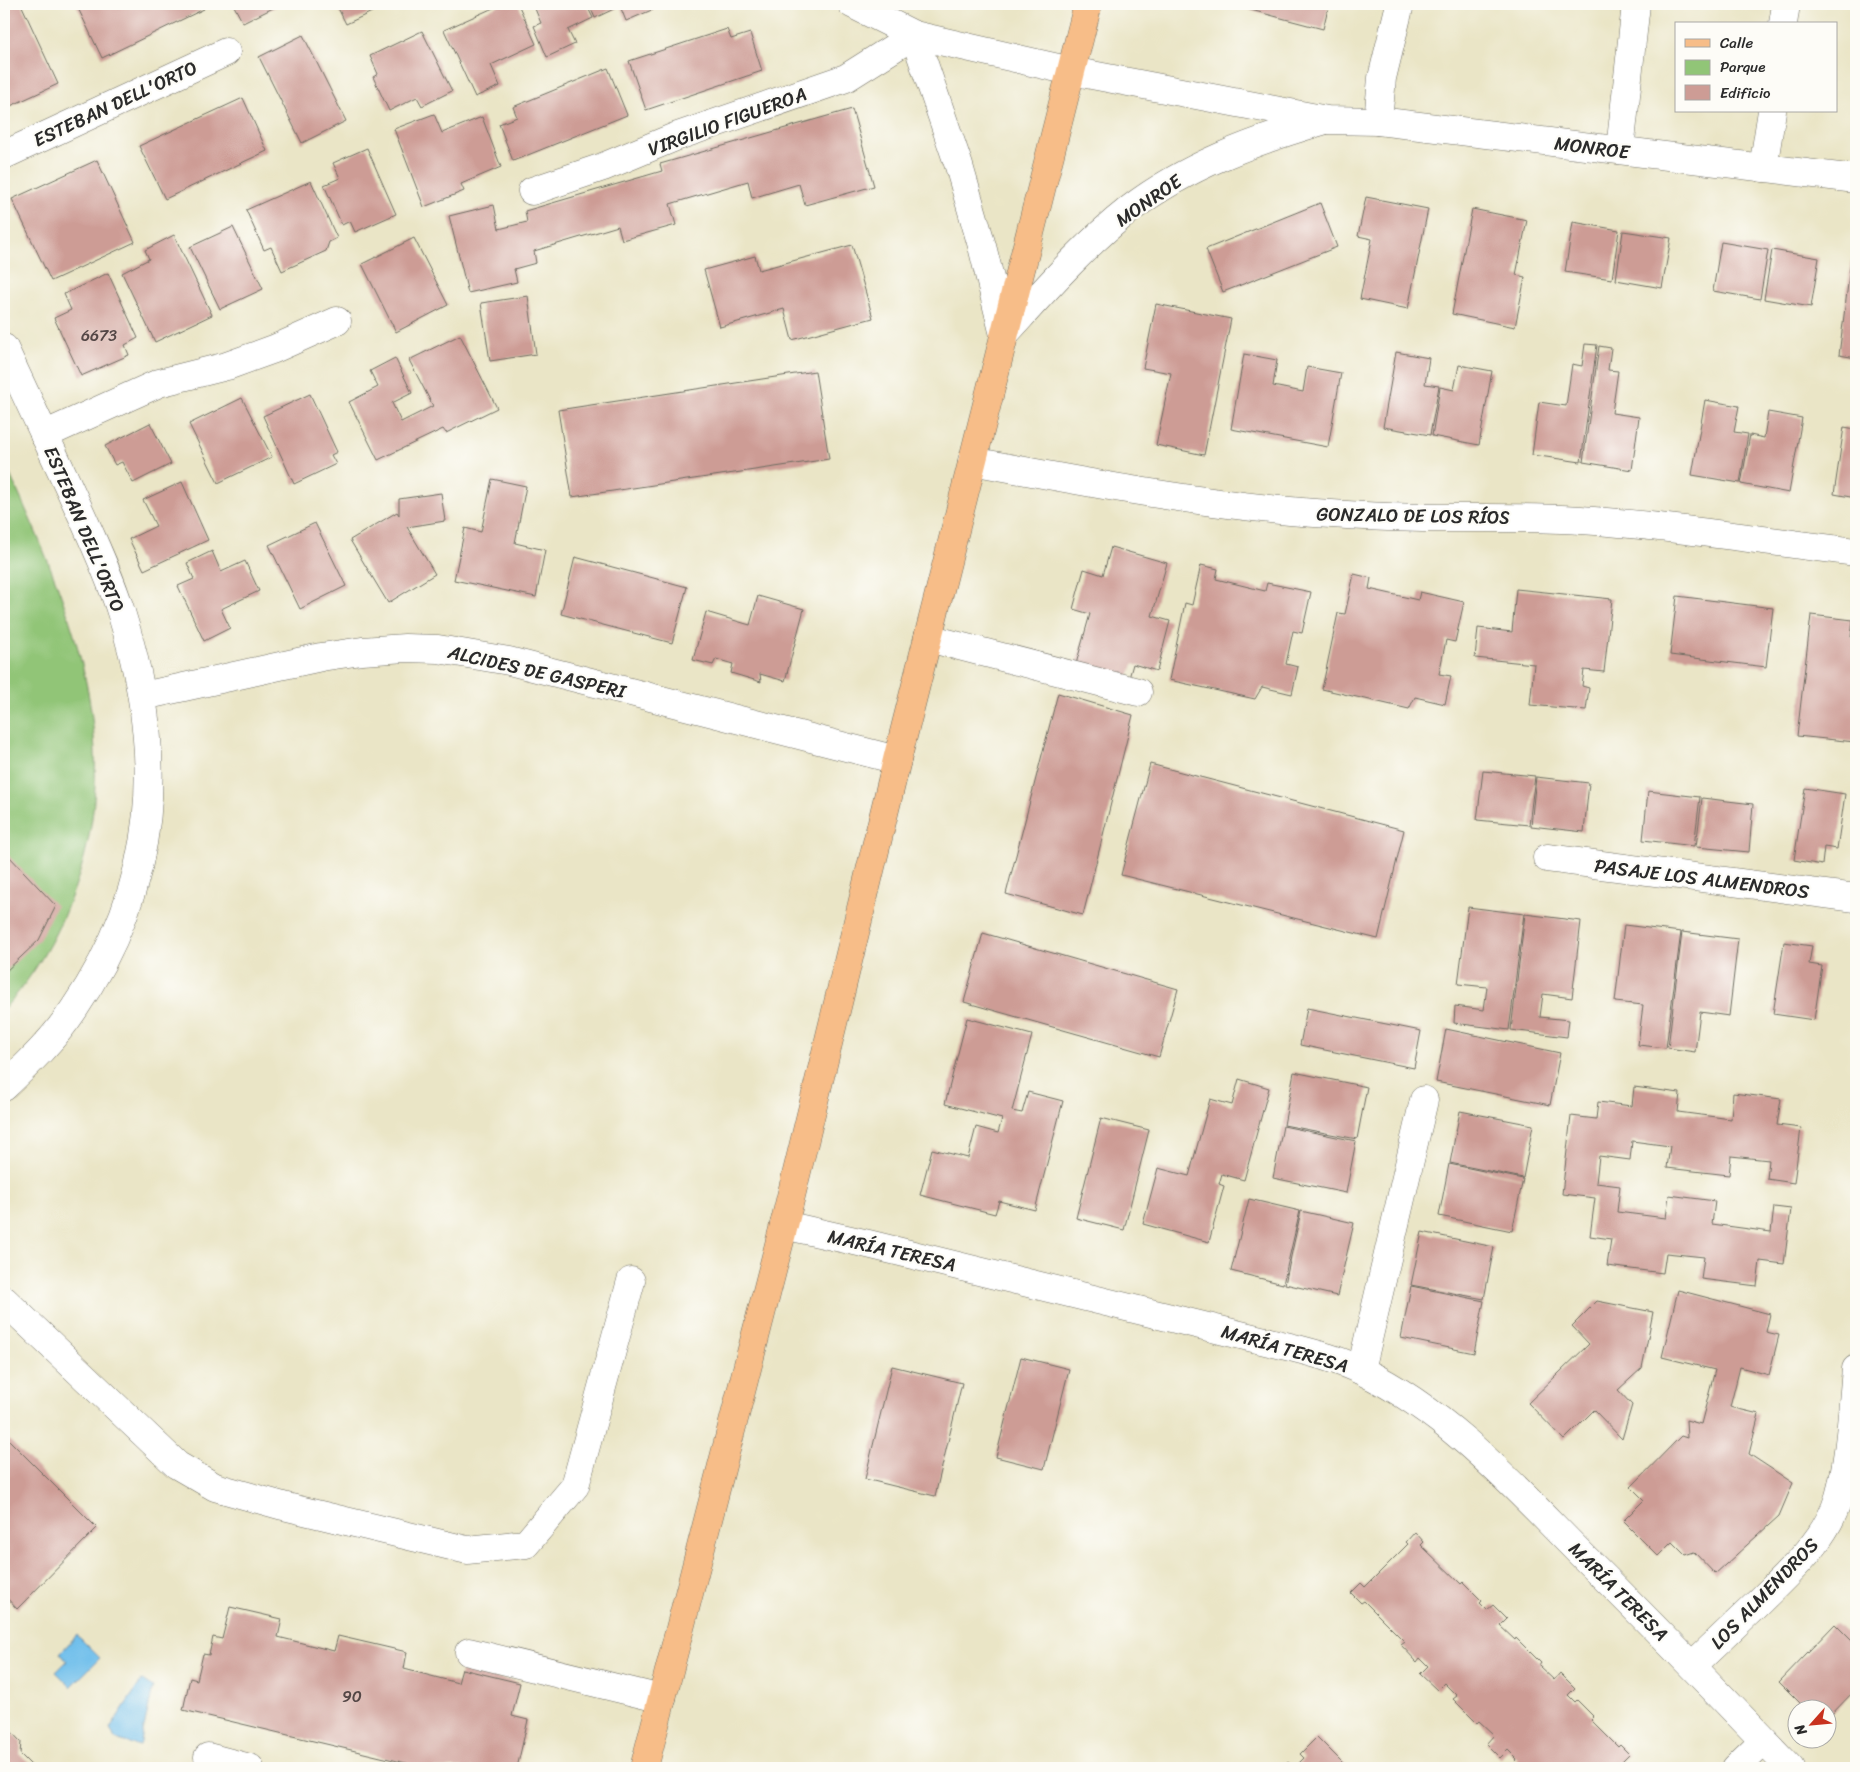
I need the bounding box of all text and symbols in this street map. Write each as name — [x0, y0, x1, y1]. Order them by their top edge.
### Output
legend — [1675, 22, 1838, 112]
text: Calle — [1720, 30, 1753, 56]
street label: ESTEBAN DELL'ORTO — [28, 51, 203, 156]
text: Parque — [1720, 54, 1765, 80]
street label: VIRGILIO FIGUEROA — [643, 77, 811, 165]
text: Edificio — [1720, 80, 1771, 106]
street label: MONROE — [1553, 127, 1633, 169]
street label: MONROE — [1108, 164, 1190, 236]
house number: 6673 — [81, 321, 117, 350]
street label: ESTEBAN DELL'ORTO — [35, 441, 134, 618]
street label: GONZALO DE LOS RÍOS — [1316, 497, 1510, 534]
street label: ALCIDES DE GASPERI — [444, 635, 630, 708]
street label: PASAJE LOS ALMENDROS — [1592, 849, 1812, 908]
street label: MARÍA TERESA — [825, 1220, 959, 1281]
street label: MARÍA TERESA — [1218, 1315, 1352, 1382]
street label: LOS ALMENDROS — [1702, 1529, 1827, 1657]
street label: MARÍA TERESA — [1561, 1533, 1677, 1649]
house number: 90 — [342, 1682, 362, 1711]
north arrow — [1788, 1700, 1838, 1750]
text: N — [1787, 1719, 1815, 1741]

